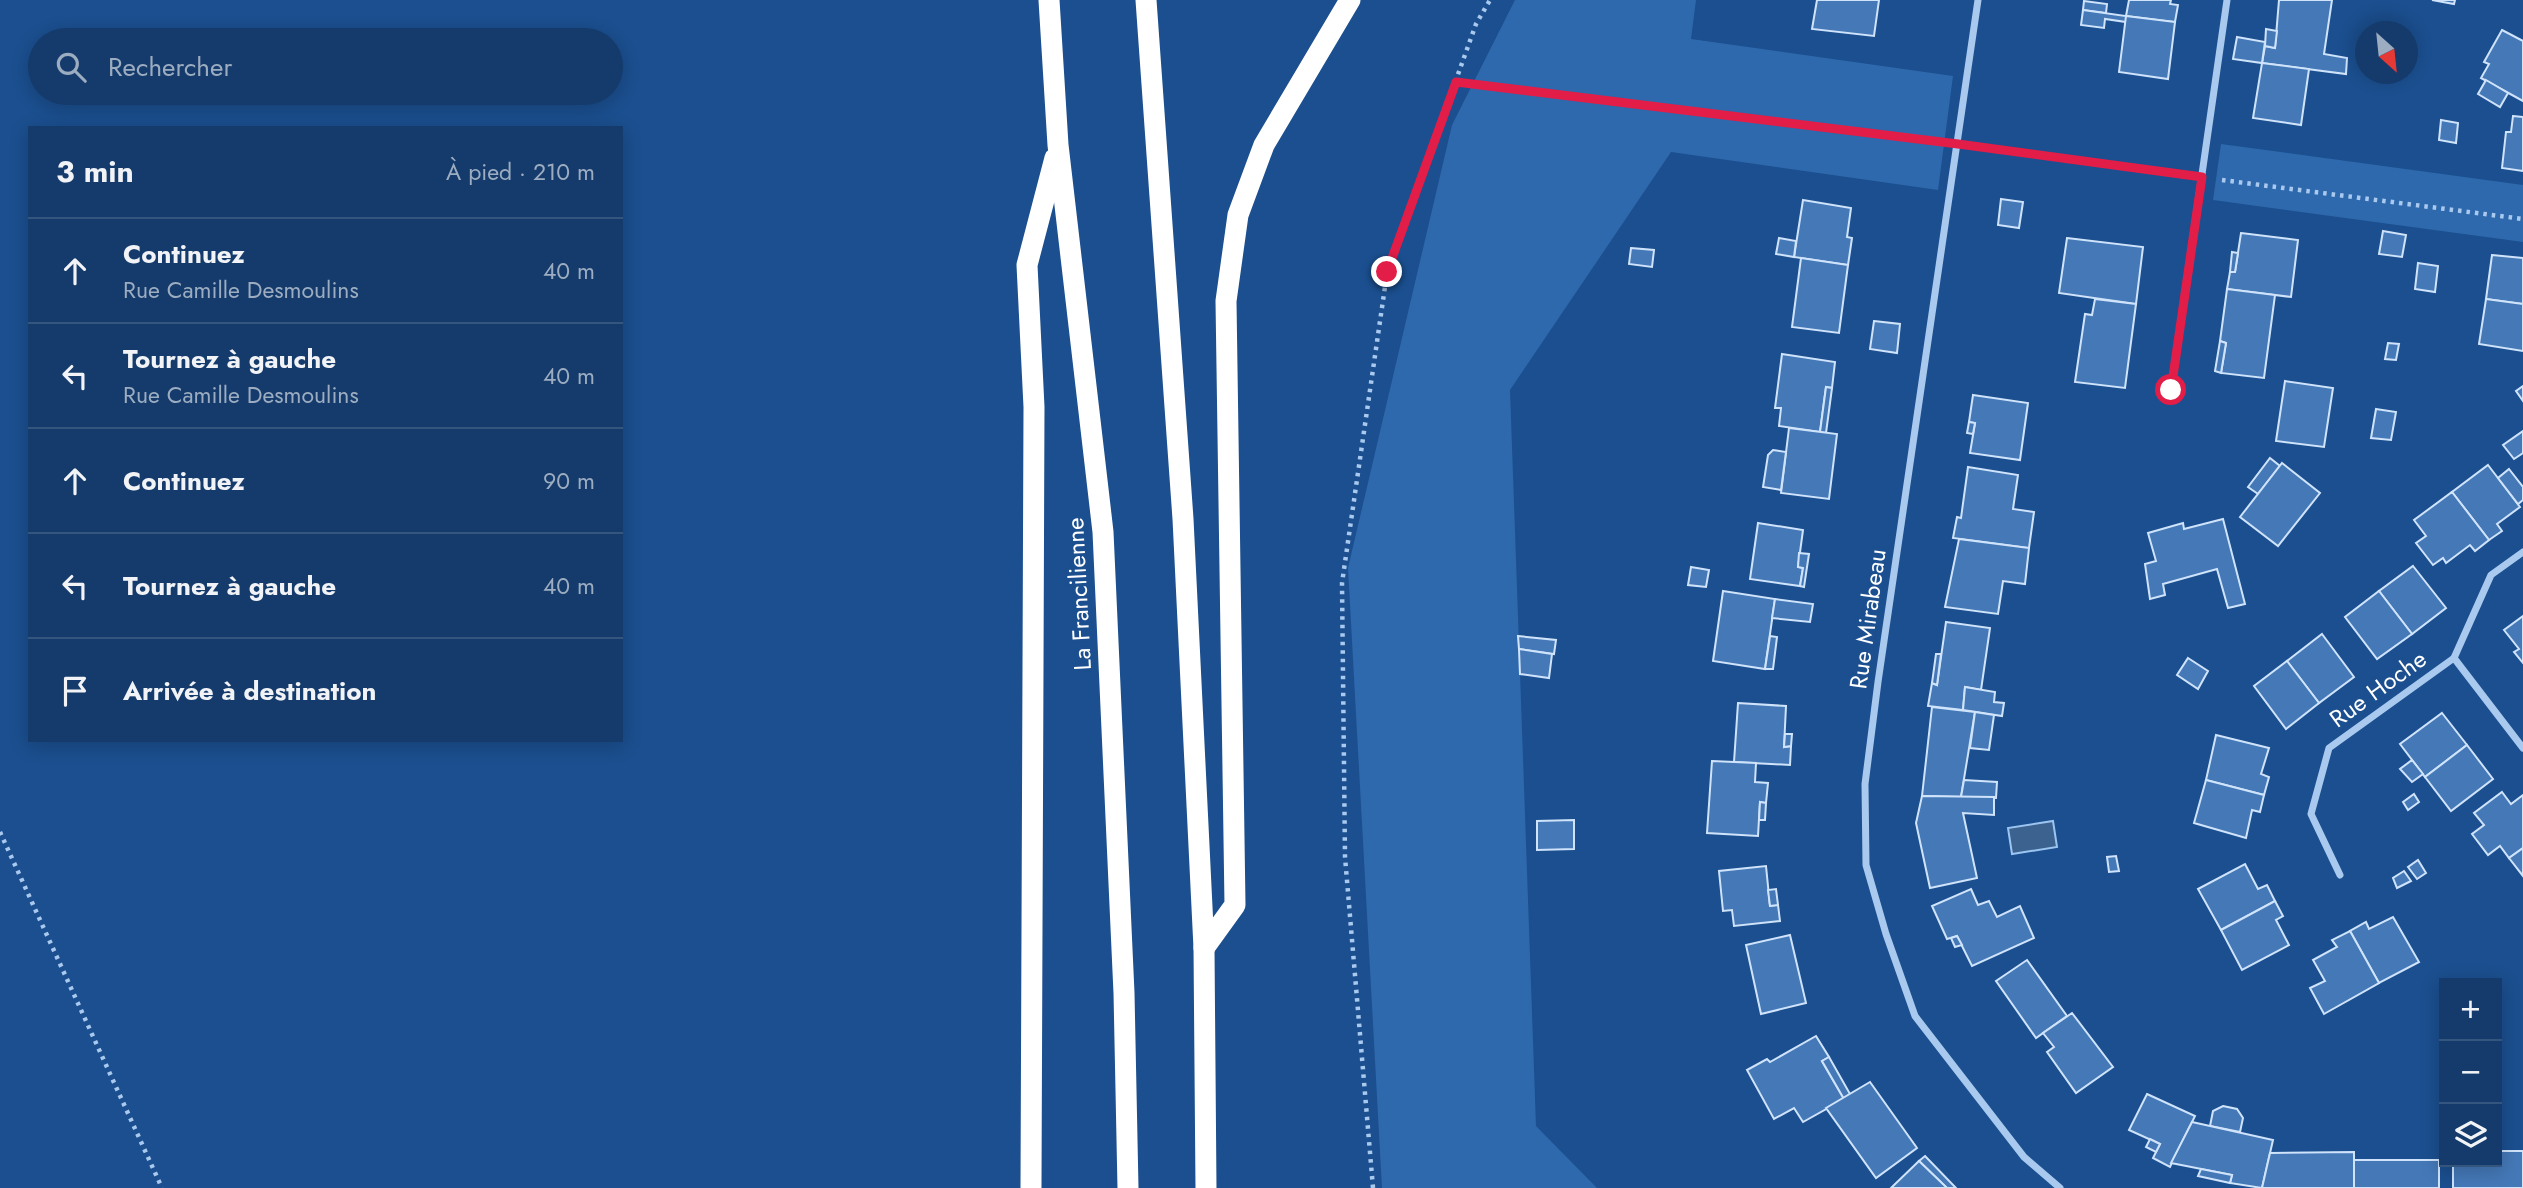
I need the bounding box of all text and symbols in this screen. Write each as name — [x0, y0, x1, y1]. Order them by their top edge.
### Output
north arrow — [2355, 21, 2418, 84]
search box — [28, 28, 623, 105]
icon: search — [52, 48, 90, 86]
text: Rechercher — [108, 48, 232, 86]
text: 3 min — [56, 150, 134, 193]
text: À pied · 210 m — [446, 155, 595, 189]
text: Continuez — [123, 235, 245, 273]
icon: ahead — [56, 252, 94, 290]
text: 40 m — [543, 254, 595, 288]
route end — [1371, 256, 1402, 287]
text: Rue Camille Desmoulins — [123, 273, 359, 307]
text: Tournez à gauche — [123, 340, 336, 378]
icon: left — [56, 357, 94, 395]
text: 40 m — [543, 359, 595, 393]
route start — [2155, 374, 2186, 405]
text: Rue Camille Desmoulins — [123, 378, 359, 412]
icon: ahead — [56, 462, 94, 500]
text: Continuez — [123, 462, 245, 500]
text: 90 m — [543, 464, 595, 498]
street label: La Francilienne — [1057, 517, 1100, 671]
street label: Rue Mirabeau — [1840, 547, 1895, 691]
icon: left — [56, 567, 94, 605]
text: Tournez à gauche — [123, 567, 336, 605]
text: 40 m — [543, 569, 595, 603]
street label: Rue Hoche — [2322, 641, 2433, 736]
icon: arrive — [56, 672, 94, 710]
text: Arrivée à destination — [123, 672, 376, 710]
map controls — [2439, 978, 2502, 1167]
button: + — [2439, 978, 2502, 1041]
button: − — [2439, 1041, 2502, 1104]
button: layers — [2439, 1104, 2502, 1167]

